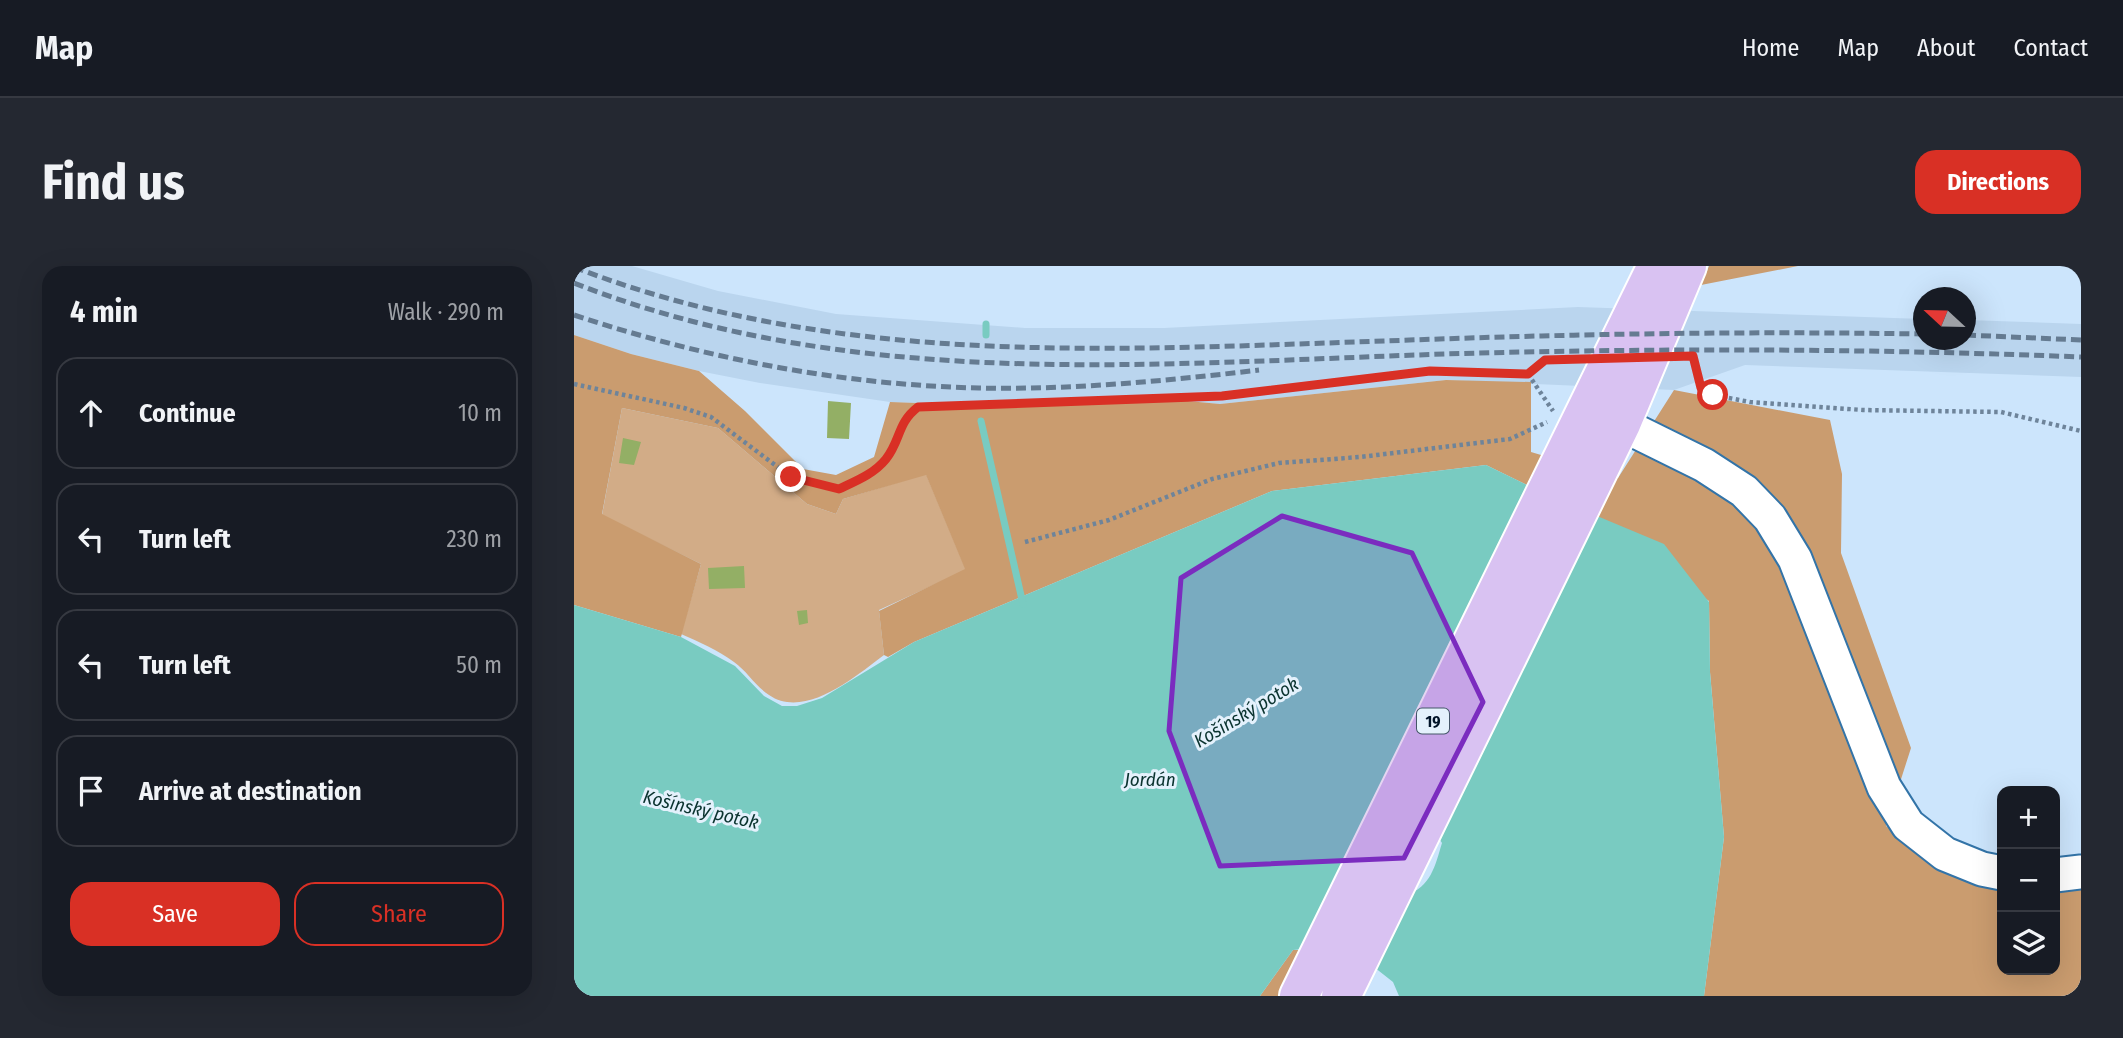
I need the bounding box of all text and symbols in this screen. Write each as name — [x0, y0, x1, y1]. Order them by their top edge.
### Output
text: Map — [35, 28, 93, 68]
text: Home — [1742, 34, 1799, 62]
text: Map — [1837, 34, 1879, 62]
text: About — [1917, 34, 1975, 62]
text: Contact — [2013, 34, 2088, 62]
button: Directions — [1915, 150, 2081, 214]
text: Find us — [42, 153, 185, 212]
north arrow — [1913, 287, 1976, 350]
text: 4 min — [70, 294, 138, 330]
text: Walk · 290 m — [388, 298, 504, 326]
route start — [1697, 379, 1728, 410]
icon: ahead — [72, 394, 110, 432]
text: Continue — [139, 398, 236, 429]
text: 10 m — [458, 399, 502, 427]
route end — [775, 461, 806, 492]
icon: left — [72, 520, 110, 558]
text: Turn left — [139, 524, 231, 555]
text: 230 m — [446, 525, 502, 553]
icon: left — [72, 646, 110, 684]
text: Turn left — [139, 650, 231, 681]
text: 50 m — [456, 651, 502, 679]
water label: Košínský potok — [1190, 672, 1303, 753]
road number: 19 — [1417, 708, 1449, 734]
water label: Jordán — [1123, 768, 1176, 791]
icon: arrive — [72, 772, 110, 810]
text: Arrive at destination — [139, 776, 362, 807]
water label: Košínský potok — [641, 785, 761, 834]
map controls — [1997, 786, 2060, 975]
button: + — [1997, 786, 2060, 849]
button: − — [1997, 849, 2060, 912]
button: Save — [70, 882, 280, 946]
button: Share — [294, 882, 504, 946]
button: layers — [1997, 912, 2060, 975]

